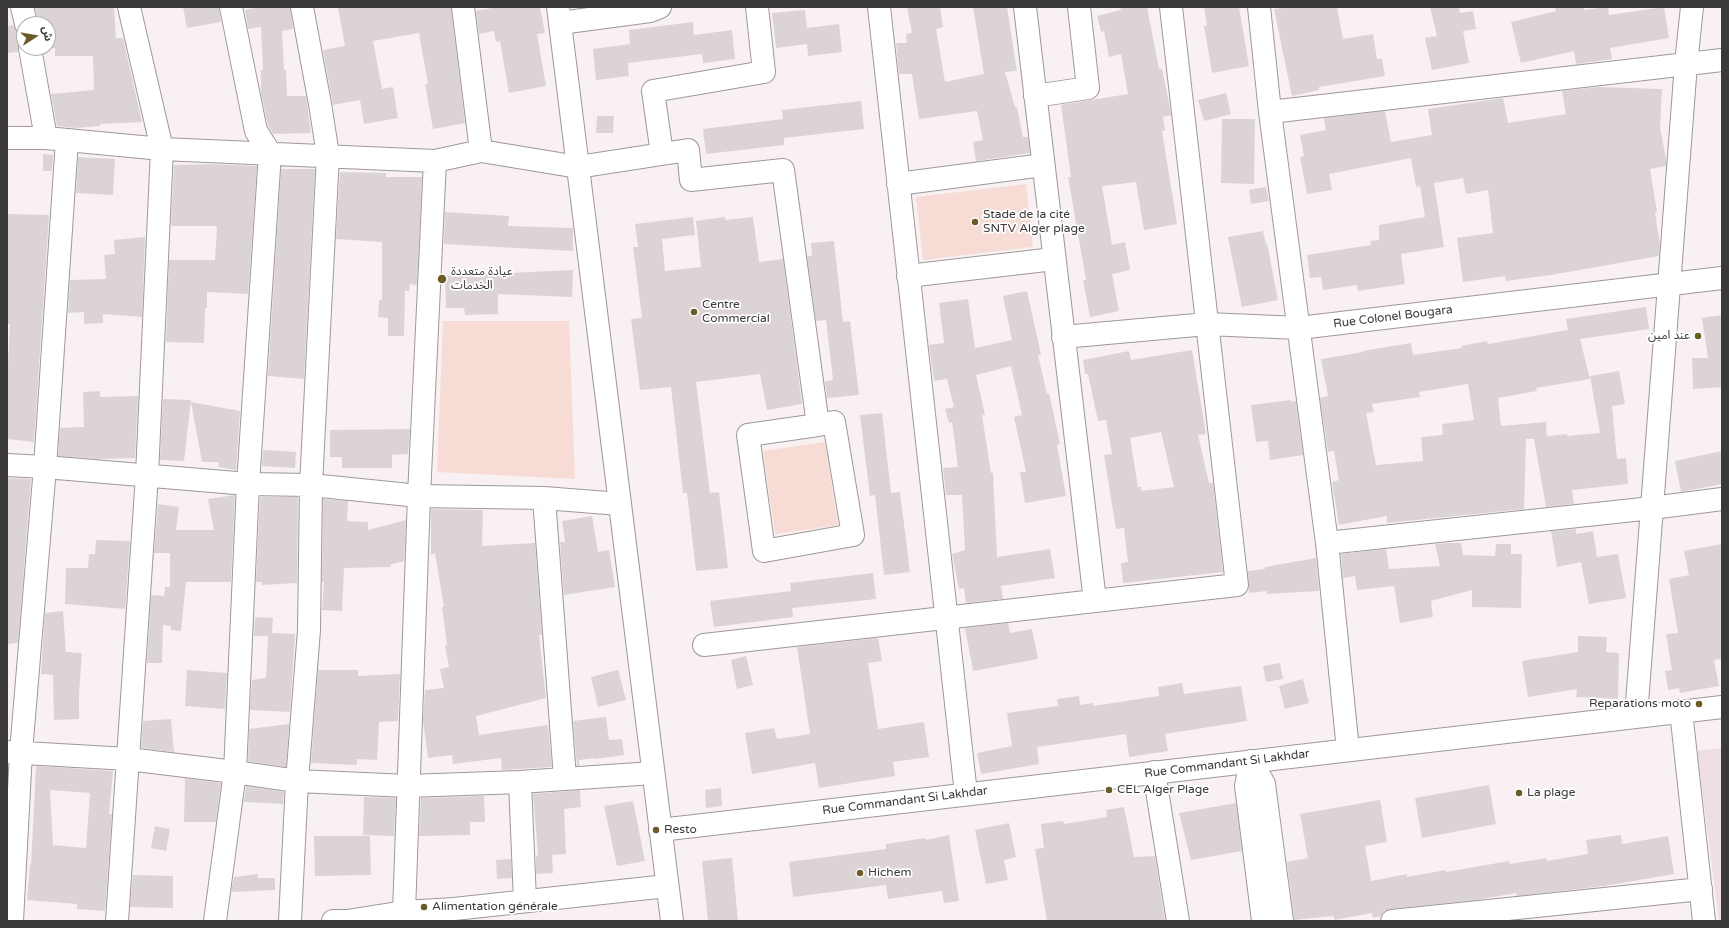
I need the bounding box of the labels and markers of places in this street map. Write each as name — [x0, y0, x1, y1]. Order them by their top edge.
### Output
place label: Stade de la cité SNTV Alger plage — [983, 208, 1085, 236]
marker: Stade de la cité SNTV Alger plage — [970, 217, 980, 227]
place label: عيادة متعددة الخدمات — [451, 265, 513, 293]
marker: عيادة متعددة الخدمات — [436, 273, 448, 285]
place label: Centre Commercial — [702, 298, 770, 326]
marker: Centre Commercial — [689, 307, 699, 317]
place label: عند امين — [1648, 329, 1690, 343]
marker: عند امين — [1693, 331, 1703, 341]
place label: Reparations moto — [1589, 697, 1691, 711]
marker: Reparations moto — [1694, 699, 1704, 709]
place label: CEL Alger Plage — [1117, 783, 1209, 797]
marker: CEL Alger Plage — [1104, 785, 1114, 795]
place label: La plage — [1527, 786, 1575, 800]
marker: La plage — [1514, 788, 1524, 798]
place label: Resto — [664, 823, 697, 837]
marker: Resto — [651, 825, 661, 835]
place label: Hichem — [868, 866, 911, 880]
marker: Hichem — [855, 868, 865, 878]
place label: Alimentation générale — [432, 900, 558, 914]
marker: Alimentation générale — [419, 902, 429, 912]

